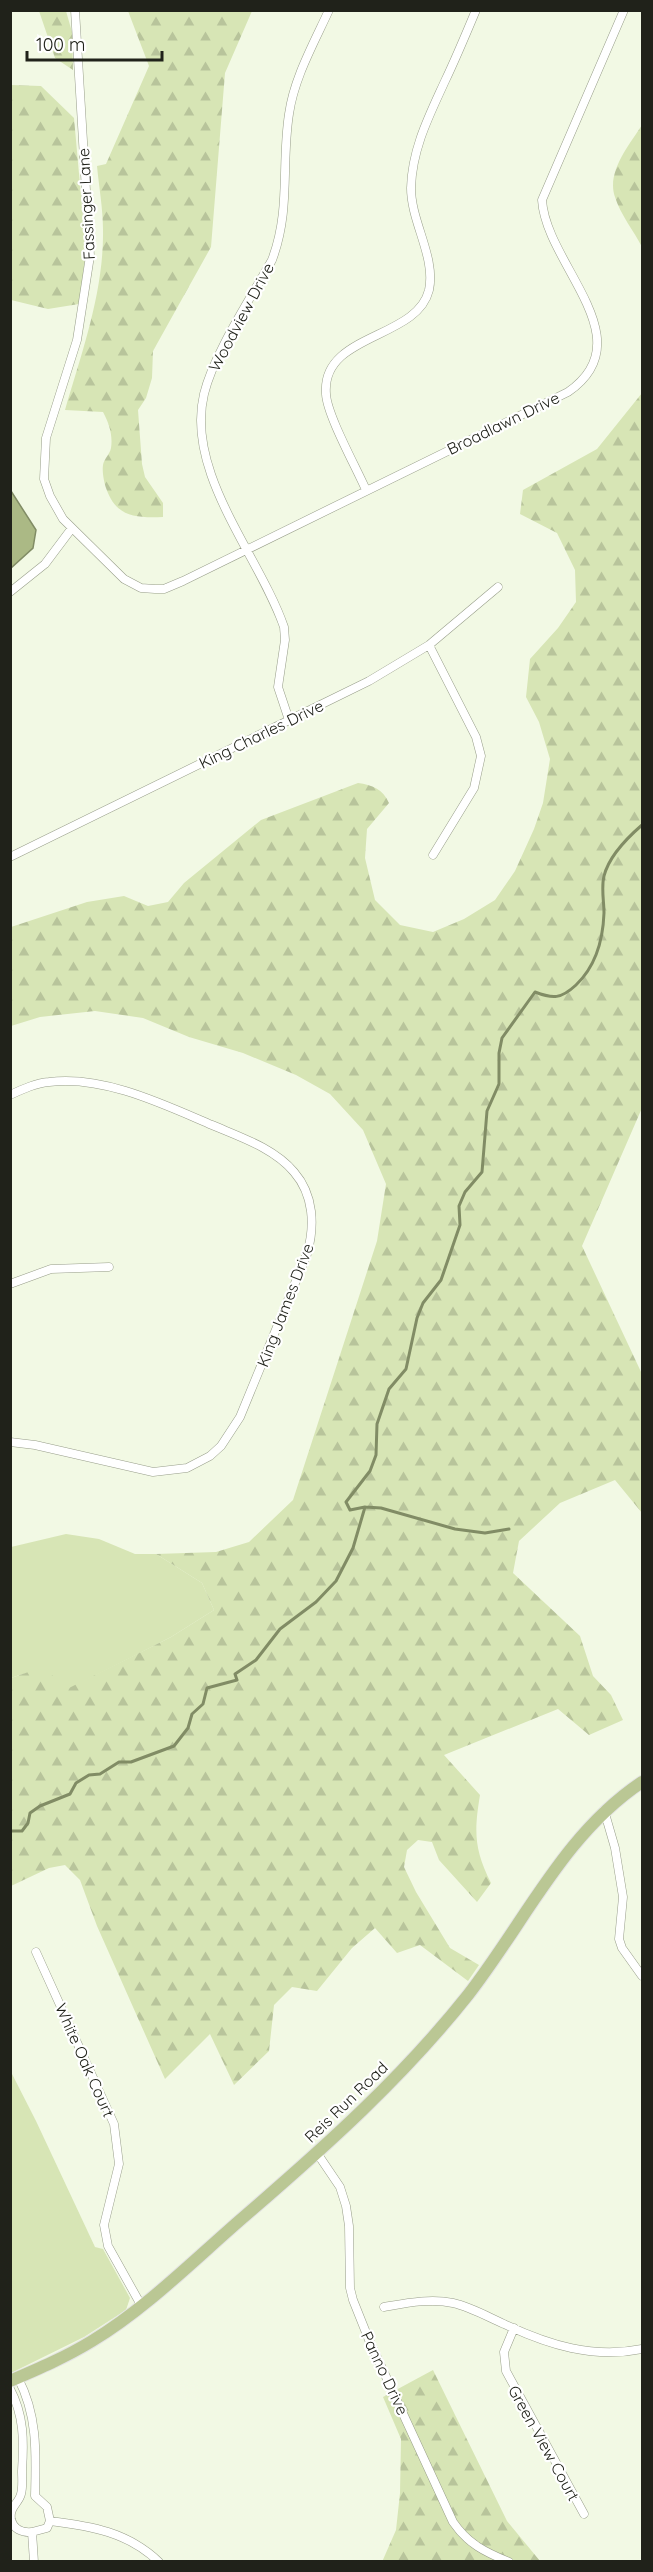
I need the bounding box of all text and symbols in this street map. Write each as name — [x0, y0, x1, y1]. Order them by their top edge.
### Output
scale bar — [27, 24, 162, 62]
text: 100 m — [36, 33, 85, 56]
street label: Fassinger Lane — [73, 148, 99, 260]
street label: Woodview Drive — [204, 259, 278, 375]
street label: Broadlawn Drive — [443, 387, 563, 459]
street label: King Charles Drive — [195, 695, 327, 773]
street label: King James Drive — [252, 1240, 318, 1370]
street label: White Oak Court — [51, 2000, 119, 2120]
street label: Reis Run Road — [300, 2057, 392, 2147]
street label: Panno Drive — [357, 2328, 413, 2418]
street label: Green View Court — [504, 2382, 584, 2504]

